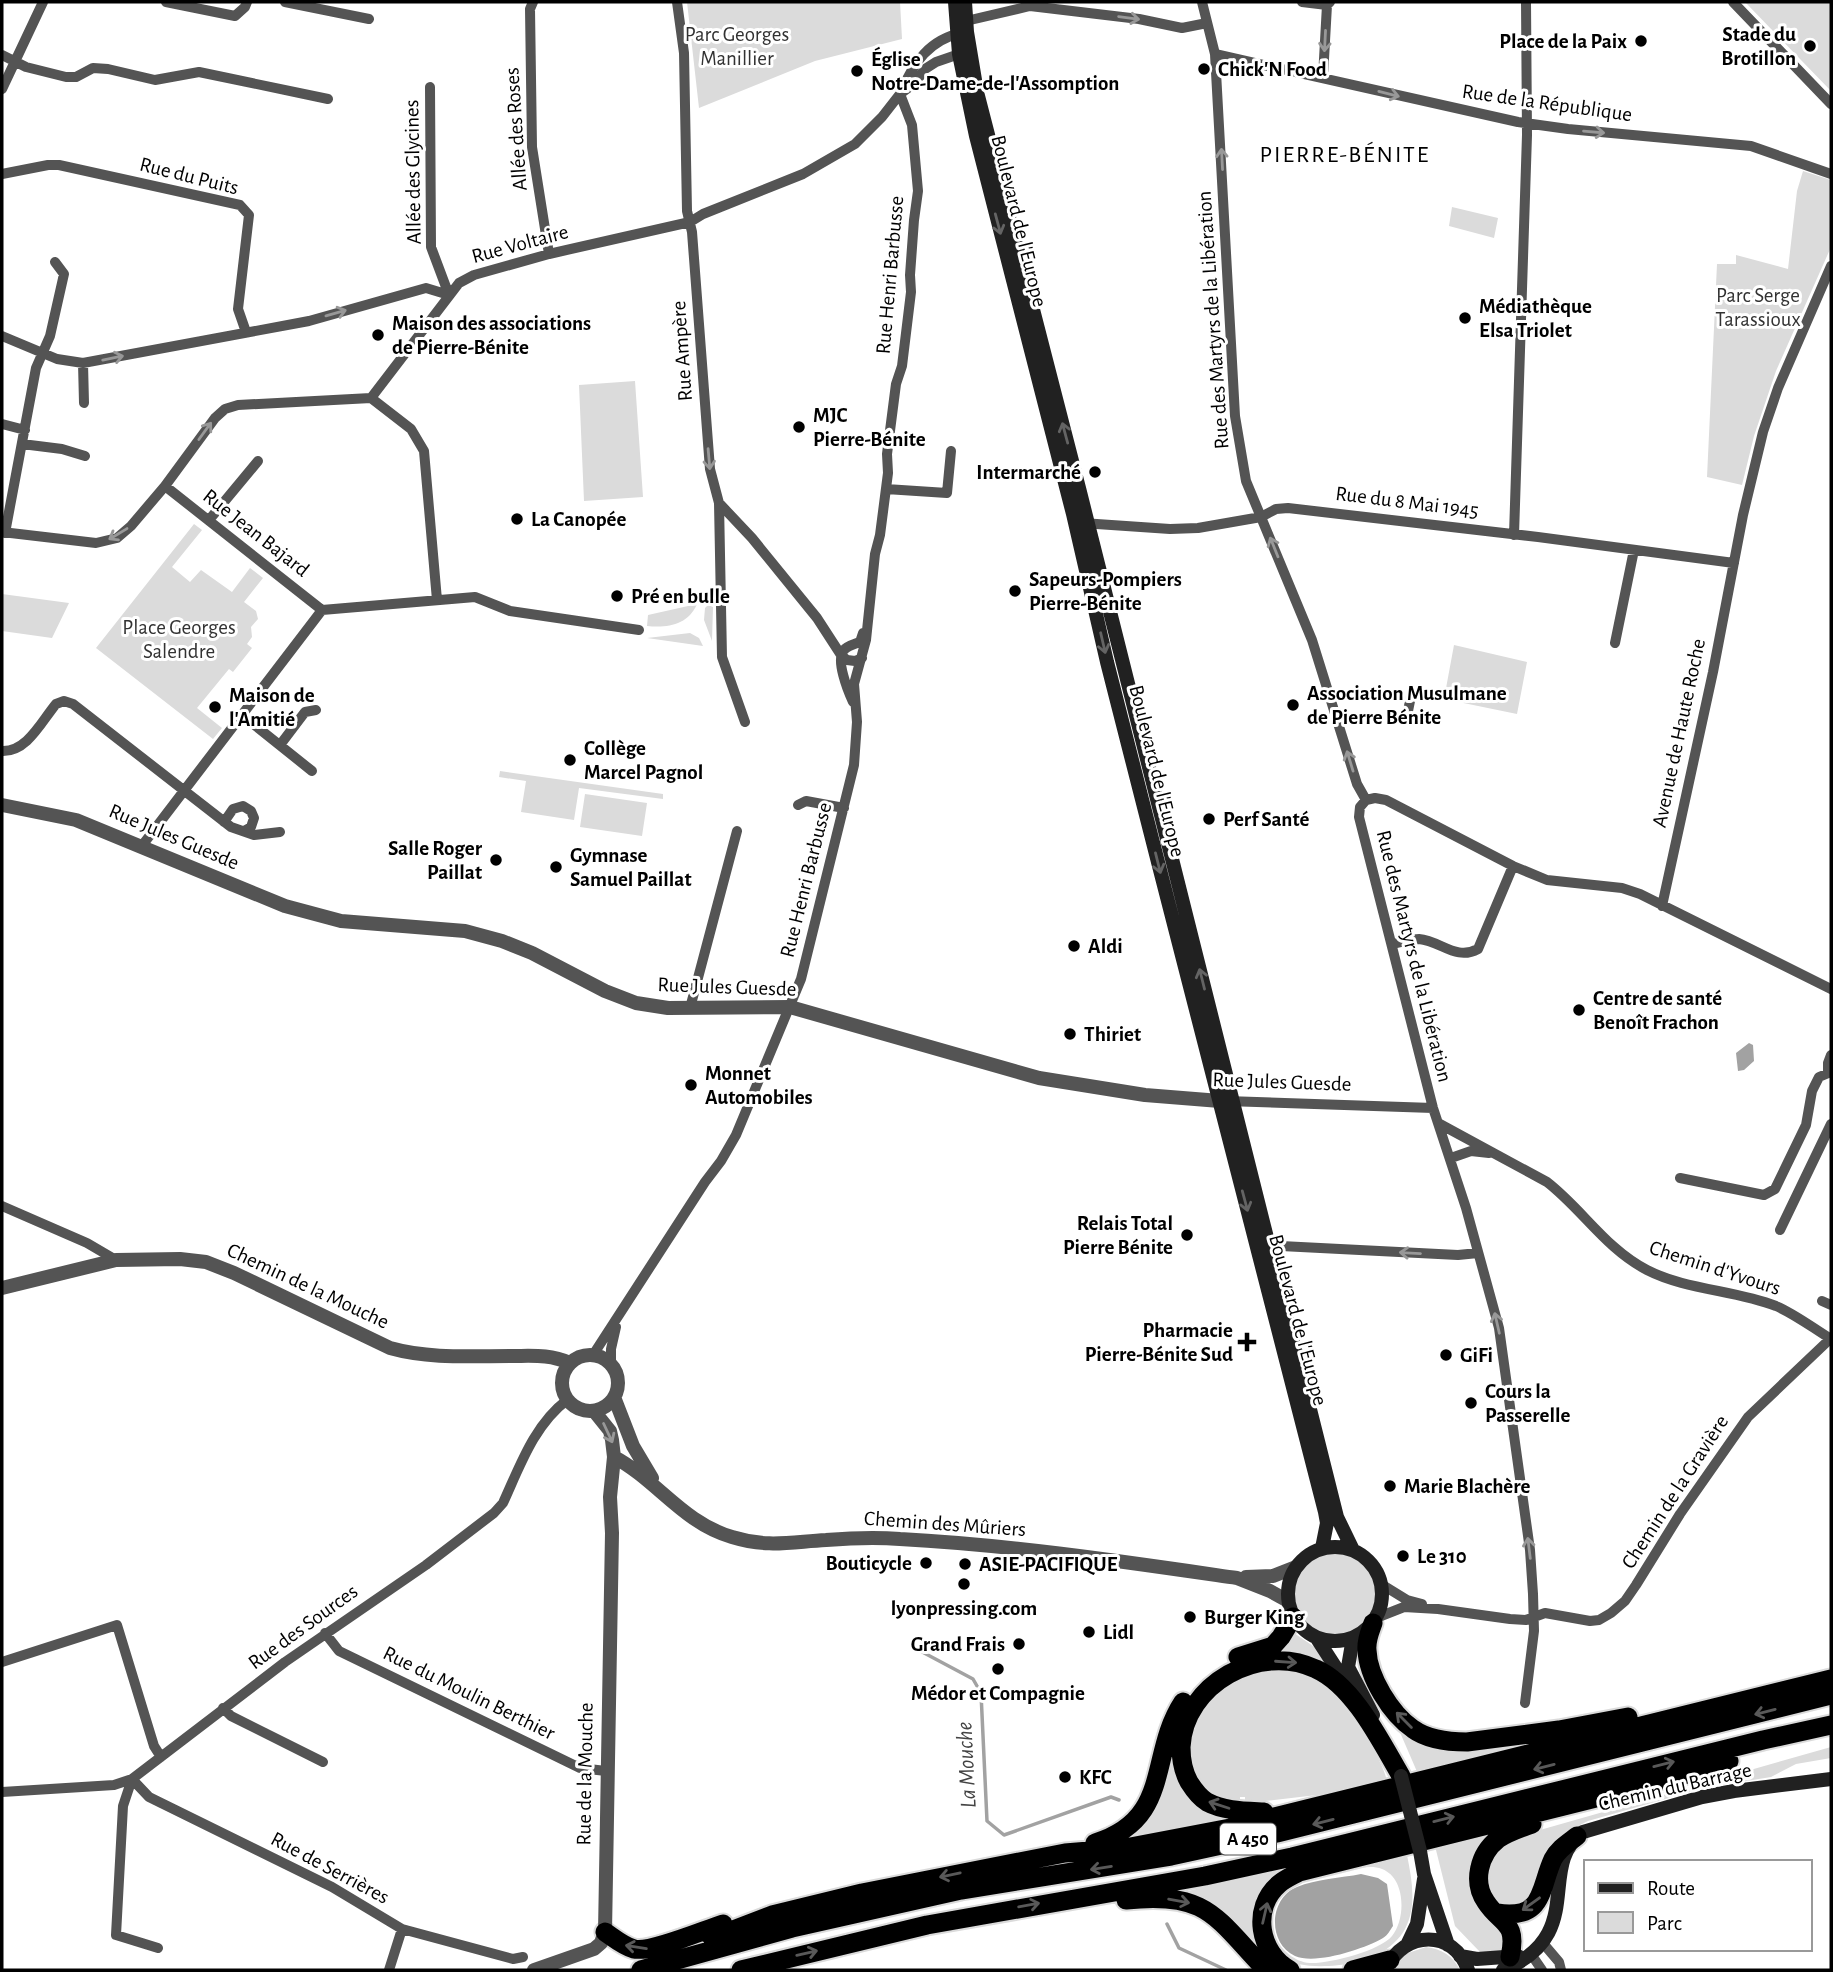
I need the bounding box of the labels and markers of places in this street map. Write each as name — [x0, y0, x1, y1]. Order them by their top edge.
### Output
place label: Stade du Brotillon — [1721, 24, 1796, 69]
place label: Place de la Paix — [1499, 31, 1627, 52]
marker: Place de la Paix — [1633, 33, 1649, 49]
marker: Stade du Brotillon — [1802, 38, 1818, 54]
place label: Église Notre-Dame-de-l'Assomption — [871, 46, 1119, 94]
place label: Chick'N Food — [1218, 59, 1327, 80]
marker: Chick'N Food — [1196, 61, 1212, 77]
marker: Église Notre-Dame-de-l'Assomption — [849, 63, 865, 79]
place label: Médiathèque Elsa Triolet — [1479, 296, 1592, 341]
marker: Médiathèque Elsa Triolet — [1457, 310, 1473, 326]
place label: Maison des associations de Pierre-Bénite — [392, 313, 591, 358]
marker: Maison des associations de Pierre-Bénite — [370, 327, 386, 343]
place label: MJC Pierre-Bénite — [813, 405, 926, 450]
marker: MJC Pierre-Bénite — [791, 419, 807, 435]
place label: Intermarché — [976, 462, 1081, 483]
marker: Intermarché — [1087, 464, 1103, 480]
place label: La Canopée — [531, 509, 626, 530]
marker: La Canopée — [509, 511, 525, 527]
place label: Sapeurs-Pompiers Pierre-Bénite — [1029, 569, 1182, 614]
marker: Sapeurs-Pompiers Pierre-Bénite — [1007, 583, 1023, 599]
place label: Pré en bulle — [631, 586, 730, 607]
marker: Pré en bulle — [609, 588, 625, 604]
place label: Association Musulmane de Pierre Bénite — [1307, 683, 1507, 728]
place label: Maison de l'Amitié — [229, 685, 315, 730]
marker: Association Musulmane de Pierre Bénite — [1285, 697, 1301, 713]
marker: Maison de l'Amitié — [207, 699, 223, 715]
place label: Collège Marcel Pagnol — [584, 738, 703, 783]
marker: Collège Marcel Pagnol — [562, 752, 578, 768]
place label: Perf Santé — [1223, 809, 1309, 830]
marker: Perf Santé — [1201, 811, 1217, 827]
place label: Salle Roger Paillat — [388, 838, 483, 883]
place label: Gymnase Samuel Paillat — [570, 845, 692, 890]
marker: Salle Roger Paillat — [488, 852, 504, 868]
marker: Gymnase Samuel Paillat — [548, 859, 564, 875]
place label: Aldi — [1088, 936, 1123, 957]
marker: Aldi — [1066, 938, 1082, 954]
place label: Centre de santé Benoît Frachon — [1593, 988, 1722, 1033]
marker: Centre de santé Benoît Frachon — [1571, 1002, 1587, 1018]
place label: Thiriet — [1084, 1024, 1141, 1045]
marker: Thiriet — [1062, 1026, 1078, 1042]
place label: Monnet Automobiles — [705, 1063, 813, 1108]
marker: Monnet Automobiles — [683, 1077, 699, 1093]
place label: Relais Total Pierre Bénite — [1063, 1213, 1173, 1258]
marker: Relais Total Pierre Bénite — [1179, 1227, 1195, 1243]
place label: Pharmacie Pierre-Bénite Sud — [1085, 1320, 1233, 1365]
marker: Pharmacie Pierre-Bénite Sud — [1239, 1334, 1255, 1350]
place label: GiFi — [1460, 1345, 1493, 1366]
marker: GiFi — [1438, 1347, 1454, 1363]
place label: Cours la Passerelle — [1485, 1381, 1570, 1426]
marker: Cours la Passerelle — [1463, 1395, 1479, 1411]
place label: Marie Blachère — [1404, 1476, 1531, 1497]
marker: Marie Blachère — [1382, 1478, 1398, 1494]
place label: Le 310 — [1417, 1546, 1467, 1567]
marker: Le 310 — [1395, 1548, 1411, 1564]
place label: Bouticycle — [825, 1553, 912, 1574]
place label: ASIE-PACIFIQUE — [979, 1554, 1118, 1576]
marker: Bouticycle — [918, 1555, 934, 1571]
marker: ASIE-PACIFIQUE — [957, 1556, 973, 1572]
marker: lyonpressing.com — [956, 1576, 972, 1592]
place label: lyonpressing.com — [891, 1598, 1037, 1619]
place label: Burger King — [1204, 1607, 1305, 1628]
marker: Burger King — [1182, 1609, 1198, 1625]
place label: Lidl — [1103, 1622, 1134, 1643]
marker: Lidl — [1081, 1624, 1097, 1640]
place label: Grand Frais — [911, 1634, 1005, 1655]
marker: Grand Frais — [1011, 1636, 1027, 1652]
marker: Médor et Compagnie — [990, 1661, 1006, 1677]
place label: Médor et Compagnie — [911, 1683, 1085, 1704]
place label: KFC — [1079, 1767, 1112, 1788]
marker: KFC — [1057, 1769, 1073, 1785]

